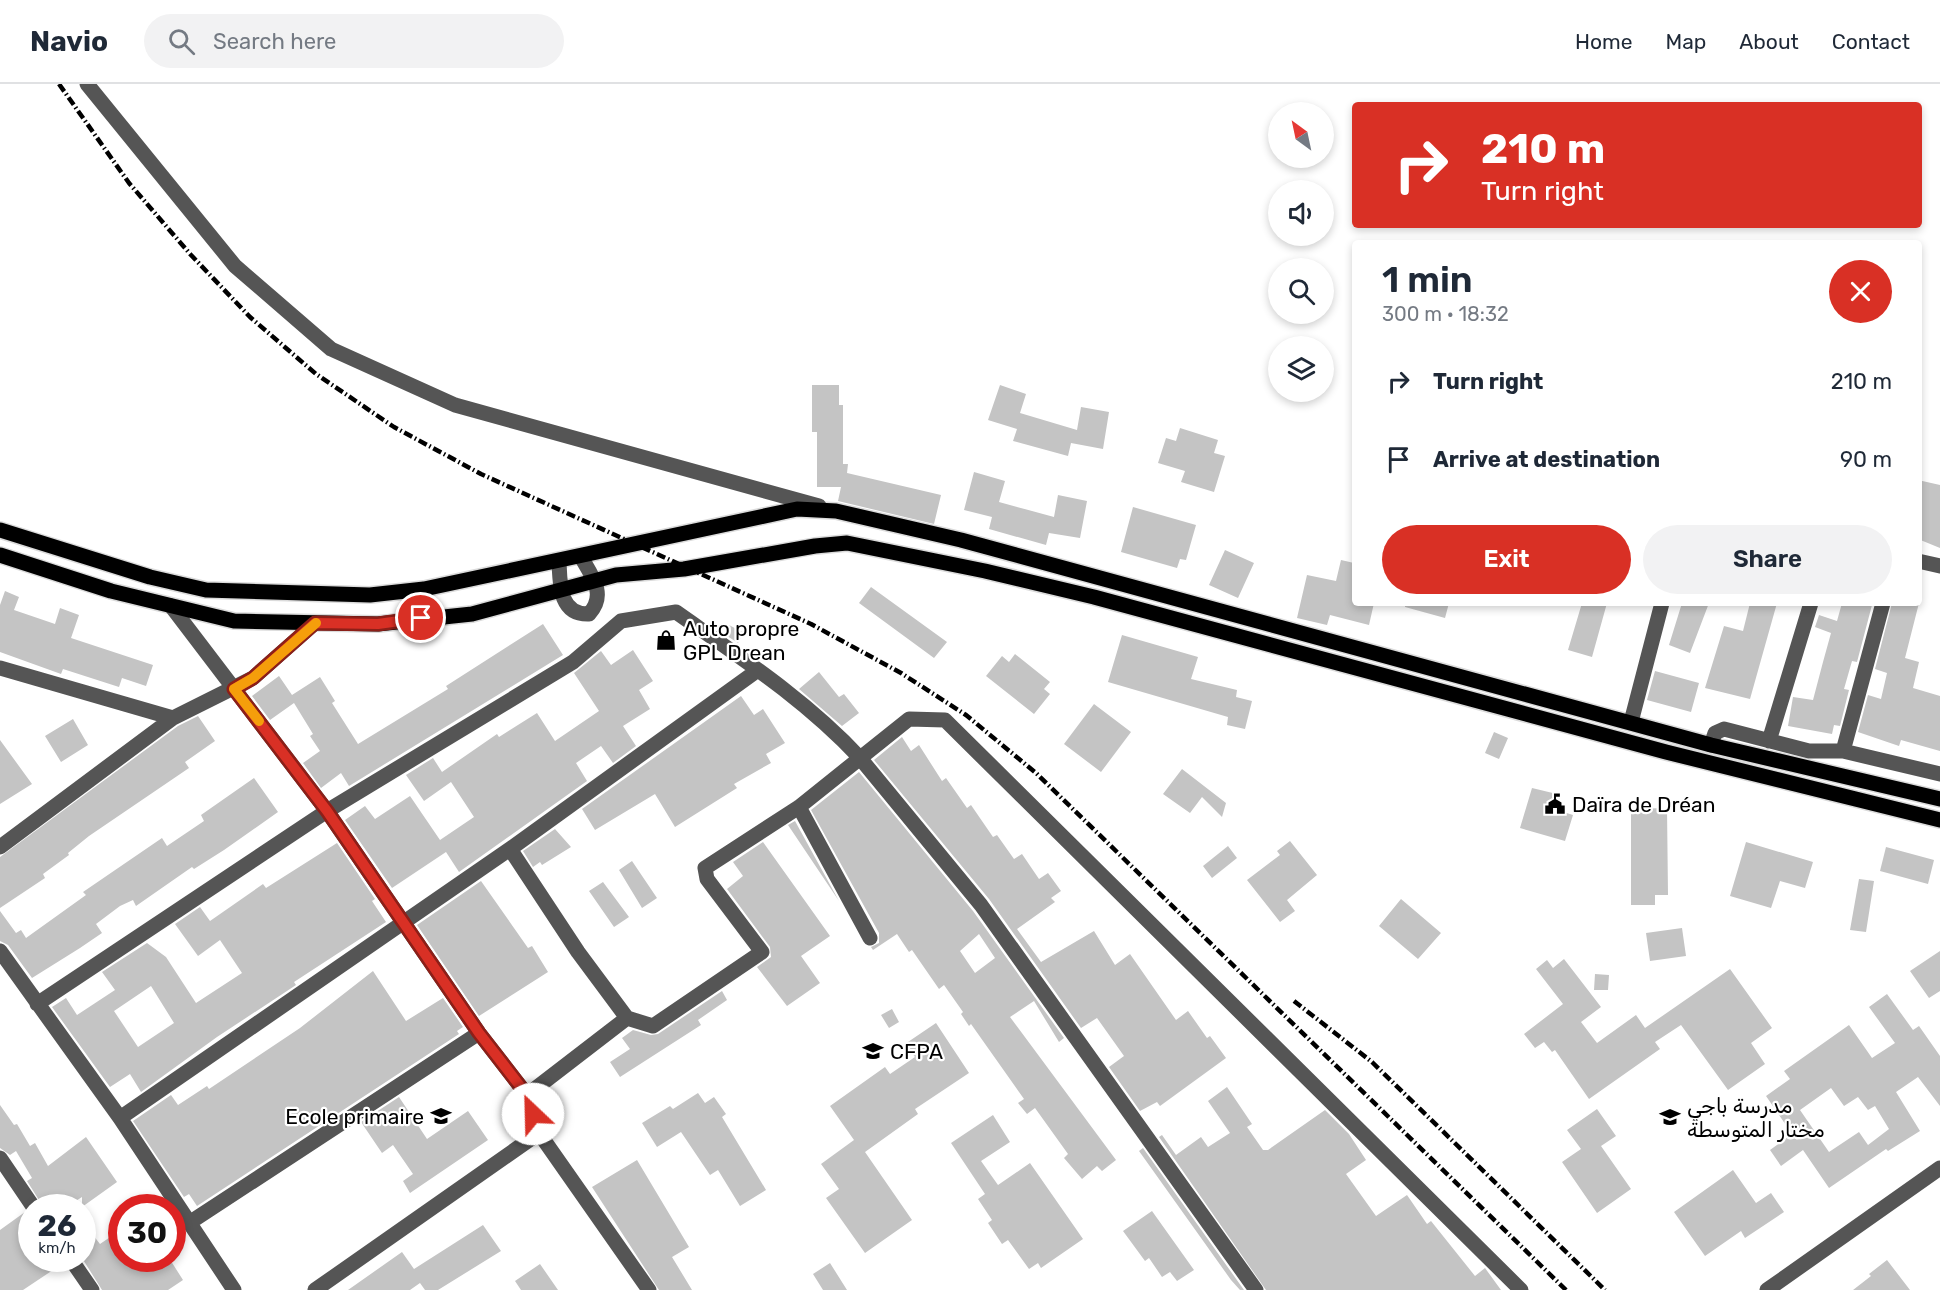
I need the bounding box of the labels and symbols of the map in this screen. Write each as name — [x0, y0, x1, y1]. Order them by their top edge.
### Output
north arrow — [1268, 102, 1334, 168]
pin — [395, 592, 446, 643]
place label: Auto propre GPL Drean — [683, 616, 799, 665]
shop icon: Auto propre GPL Drean — [654, 628, 678, 652]
public building icon: Daïra de Dréan — [1543, 792, 1567, 816]
place label: Daïra de Dréan — [1572, 792, 1715, 817]
school or university icon: CFPA — [861, 1039, 885, 1063]
place label: CFPA — [890, 1039, 943, 1064]
position arrow — [501, 1082, 565, 1146]
place label: مدرسة باجي مختار المتوسطة — [1687, 1093, 1825, 1142]
place label: Ecole primaire — [285, 1104, 424, 1129]
school or university icon: Ecole primaire — [429, 1104, 453, 1128]
school or university icon: مدرسة باجي مختار المتوسطة — [1658, 1105, 1682, 1129]
speed limit sign: 30 — [108, 1194, 186, 1272]

